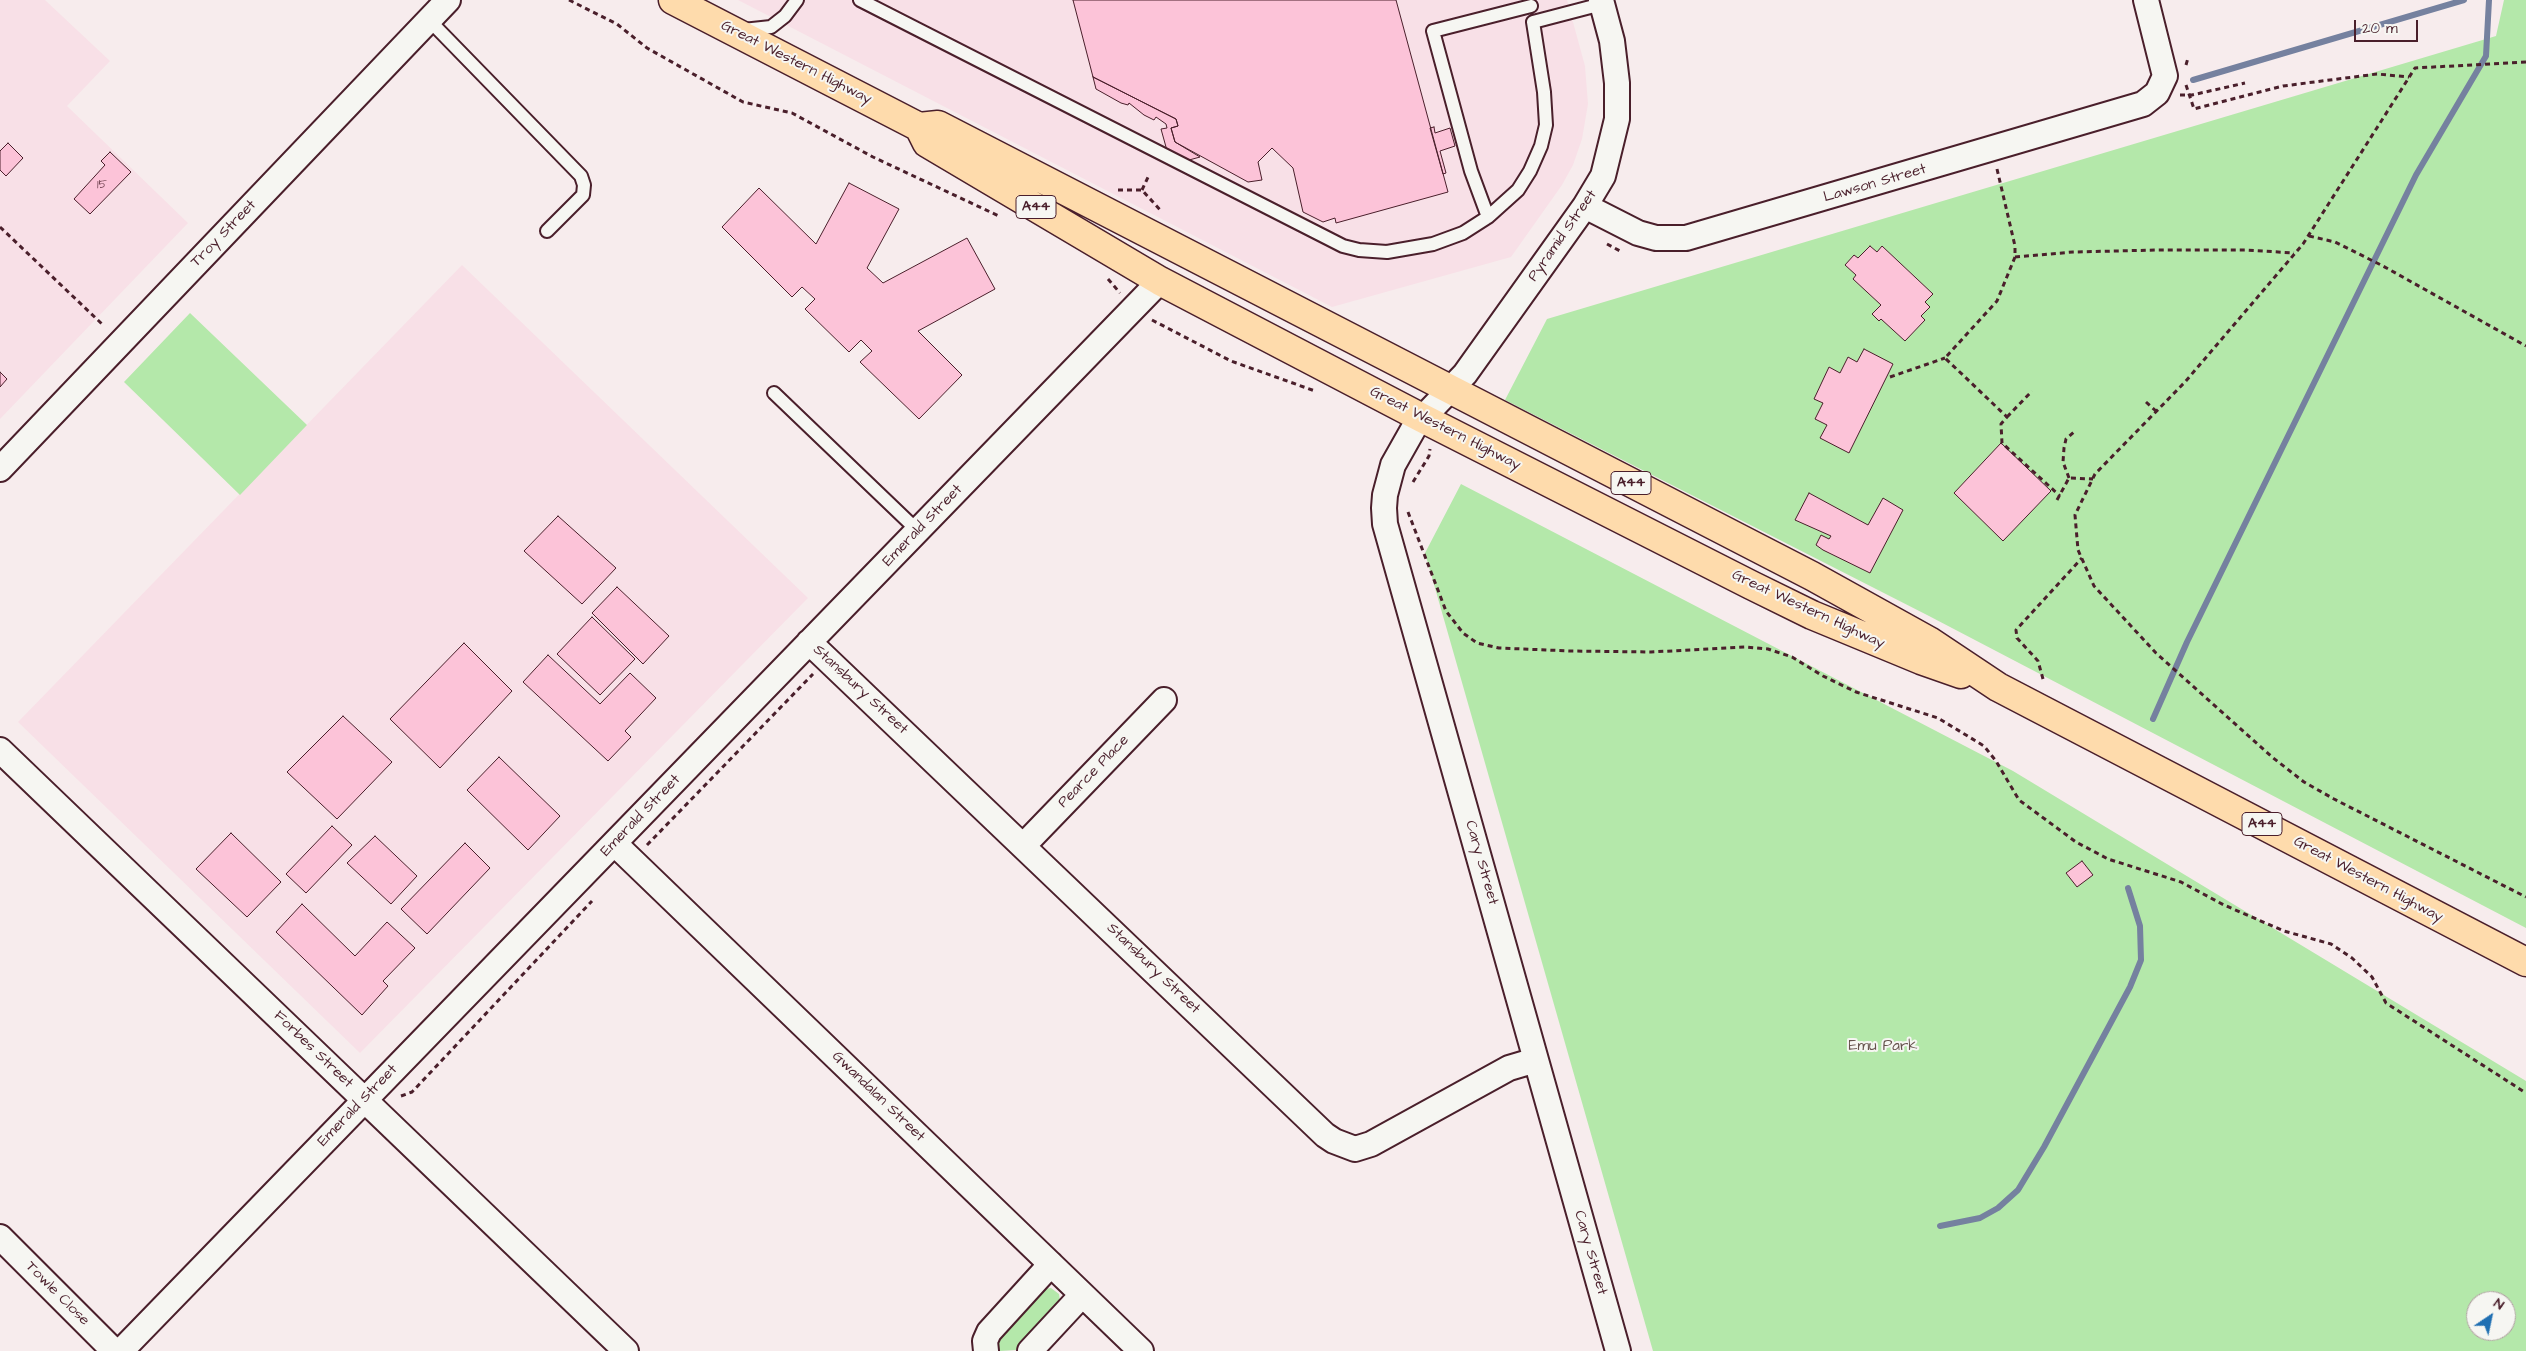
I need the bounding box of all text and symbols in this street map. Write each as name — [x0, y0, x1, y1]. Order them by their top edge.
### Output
scale bar — [2356, 10, 2420, 42]
street label: Great Western Highway — [718, 17, 874, 109]
text: 20 m — [2362, 18, 2398, 39]
street label: Lawson Street — [1822, 161, 1928, 207]
house number: 15 — [97, 178, 107, 192]
street label: Pyramid Street — [1525, 187, 1601, 285]
road number: A44 — [1016, 196, 1056, 218]
street label: Troy Street — [187, 197, 261, 271]
street label: Great Western Highway — [1367, 383, 1523, 475]
road number: A44 — [1611, 472, 1651, 494]
street label: Emerald Street — [879, 481, 967, 571]
street label: Great Western Highway — [1729, 567, 1887, 653]
street label: Stansbury Street — [809, 641, 911, 739]
street label: Pearce Place — [1055, 732, 1133, 812]
street label: Emerald Street — [597, 771, 685, 861]
road number: A44 — [2242, 812, 2282, 836]
street label: Cary Street — [1460, 819, 1502, 907]
street label: Great Western Highway — [2290, 833, 2446, 927]
street label: Stansbury Street — [1102, 920, 1204, 1018]
street label: Forbes Street — [270, 1008, 356, 1092]
park label: Emu Park — [1849, 1038, 1917, 1056]
street label: Gwandalan Street — [828, 1048, 928, 1146]
street label: Emerald Street — [314, 1061, 402, 1151]
street label: Cary Street — [1569, 1209, 1611, 1297]
street label: Towle Close — [21, 1258, 93, 1330]
north arrow — [2466, 1291, 2516, 1341]
text: N — [2490, 1294, 2508, 1315]

